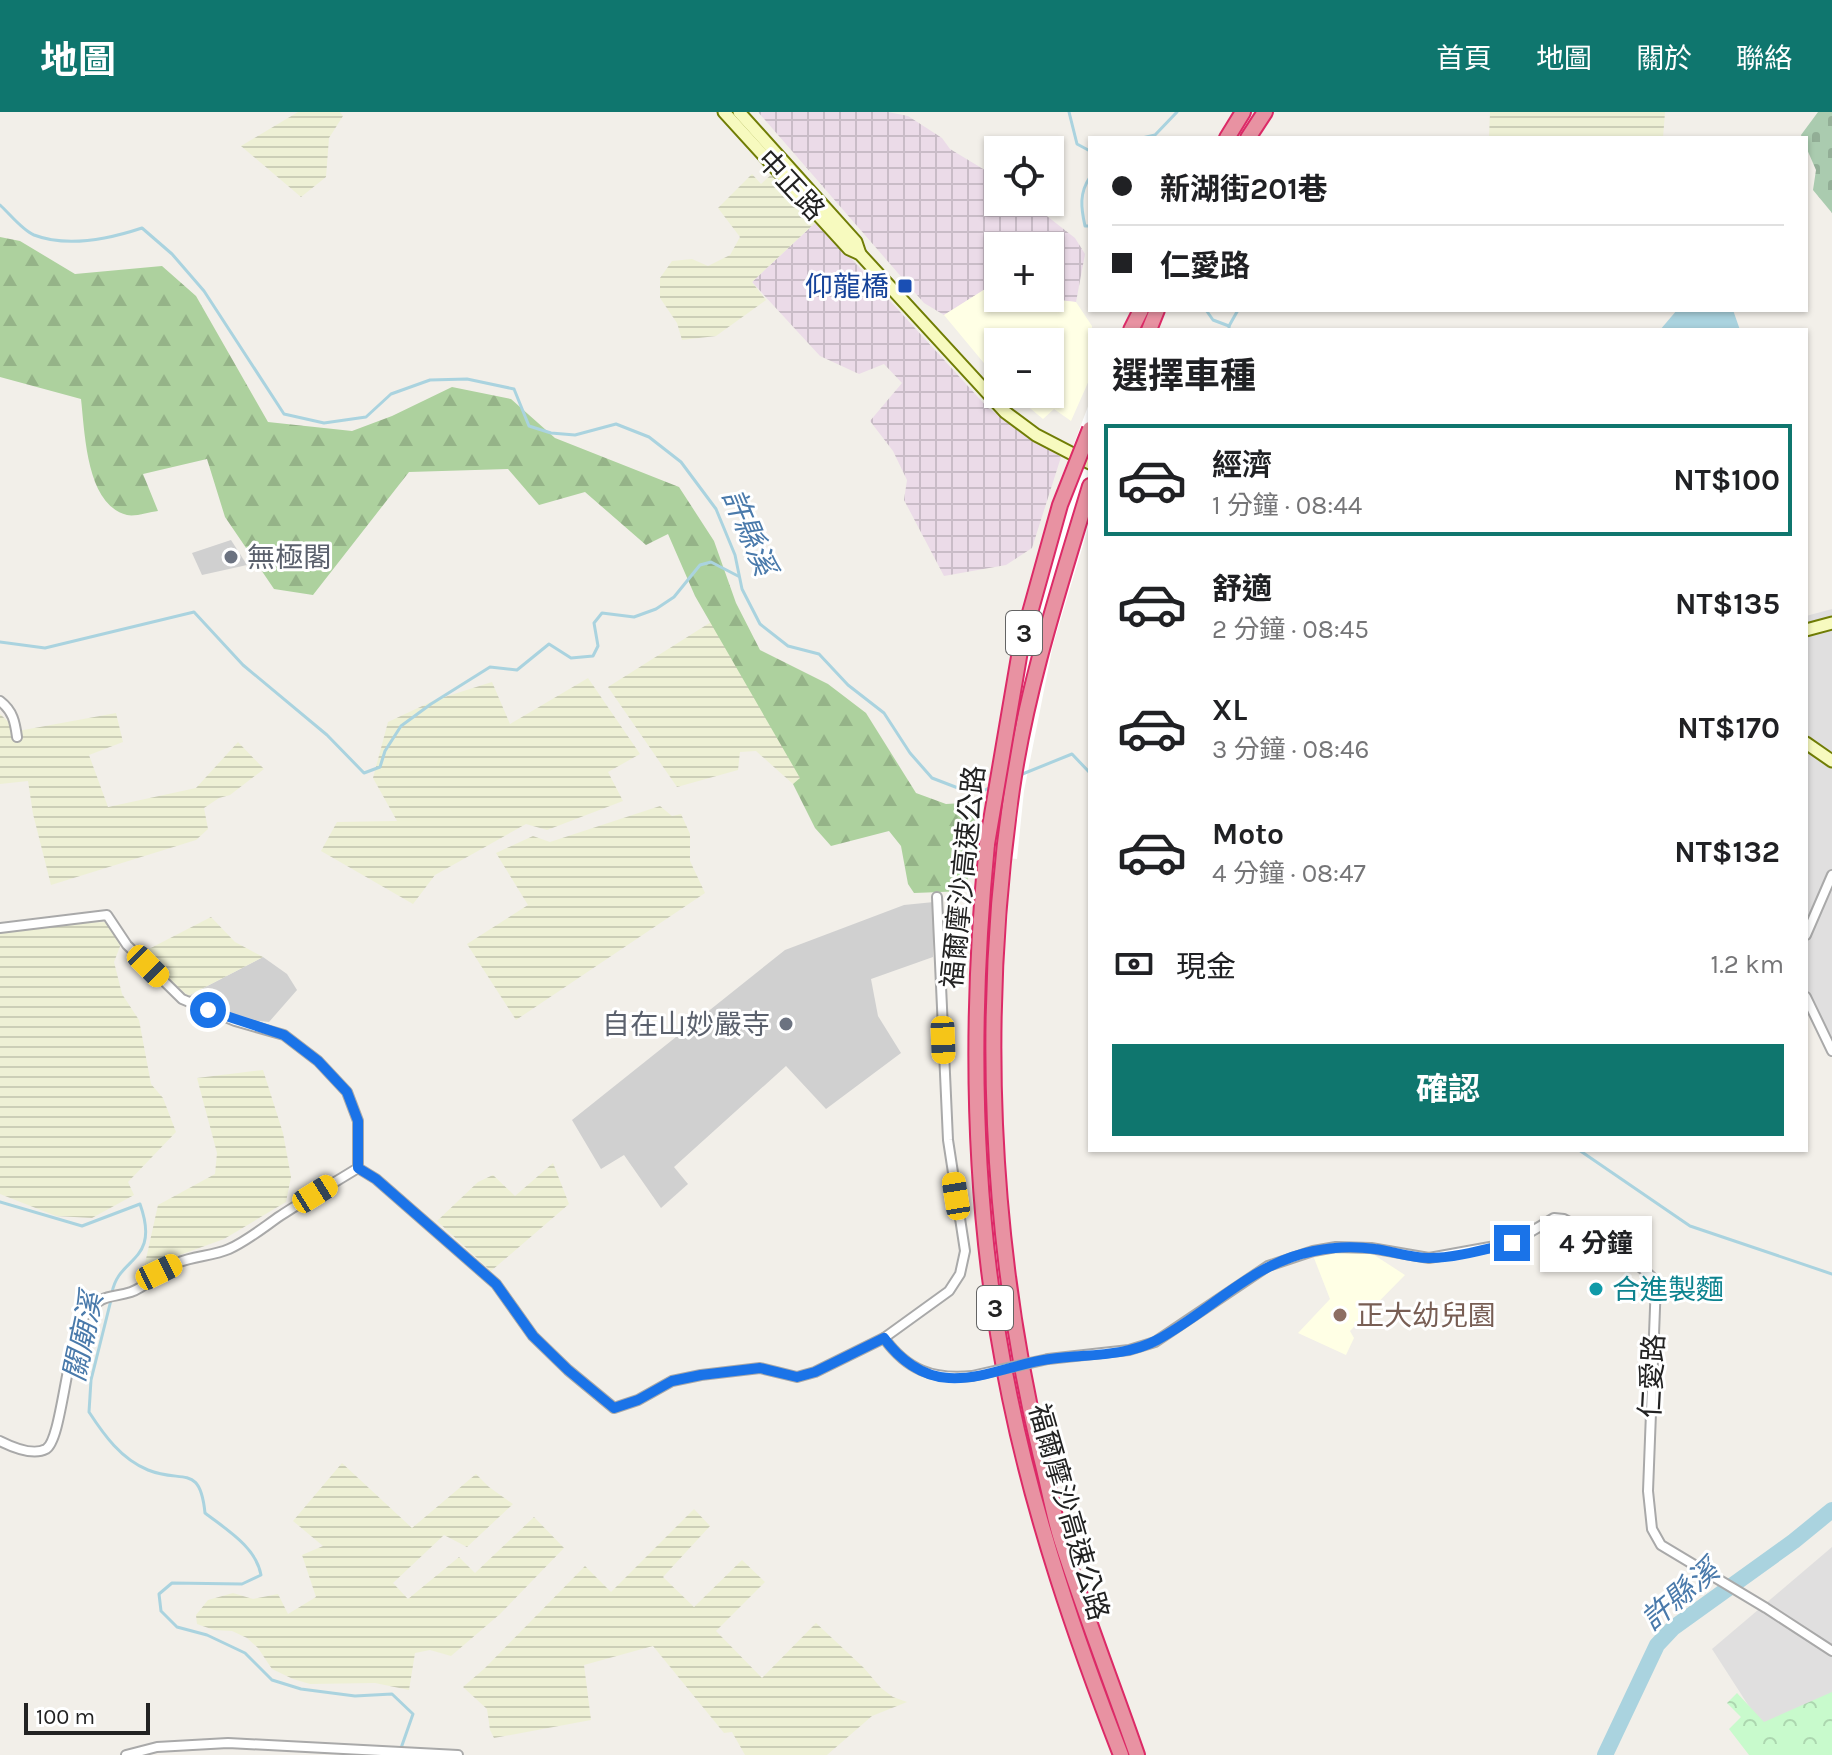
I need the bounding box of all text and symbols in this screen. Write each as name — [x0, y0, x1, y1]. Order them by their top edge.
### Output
text: 地圖 — [40, 38, 116, 83]
text: 首頁 — [1436, 42, 1492, 75]
text: 地圖 — [1536, 42, 1592, 75]
text: 關於 — [1636, 42, 1692, 75]
text: 聯絡 — [1736, 42, 1792, 75]
map controls — [984, 136, 1064, 408]
button: locate — [984, 136, 1064, 216]
street label: 中正路 — [750, 143, 832, 227]
text: 新湖街201巷 — [1160, 171, 1328, 207]
button: + — [984, 232, 1064, 312]
text: 仁愛路 — [1160, 248, 1250, 284]
place label: 仰龍橋 — [805, 270, 889, 303]
marker: 仰龍橋 — [896, 277, 914, 295]
button: − — [984, 328, 1064, 408]
text: 選擇車種 — [1112, 355, 1256, 397]
icon: car — [1116, 444, 1188, 516]
text: 經濟 — [1212, 447, 1272, 483]
text: NT$100 — [1673, 462, 1780, 498]
water label: 許縣溪 — [715, 484, 785, 584]
text: 1 分鐘 · 08:44 — [1212, 490, 1362, 521]
place label: 無極閣 — [247, 541, 331, 574]
marker: 無極閣 — [222, 548, 240, 566]
icon: car — [1116, 568, 1188, 640]
text: 舒適 — [1212, 571, 1272, 607]
text: NT$135 — [1675, 586, 1780, 622]
road number: 3 — [1006, 611, 1042, 655]
text: 2 分鐘 · 08:45 — [1212, 614, 1369, 645]
icon: car — [1116, 692, 1188, 764]
text: XL — [1212, 692, 1247, 728]
text: NT$170 — [1677, 710, 1780, 746]
text: 3 分鐘 · 08:46 — [1212, 734, 1369, 765]
street label: 福爾摩沙高速公路 — [935, 764, 991, 990]
icon: car — [1116, 816, 1188, 888]
text: Moto — [1212, 816, 1284, 852]
text: NT$132 — [1674, 834, 1780, 870]
text: 4 分鐘 · 08:47 — [1212, 858, 1366, 889]
car — [123, 941, 173, 991]
icon: cash — [1112, 942, 1156, 986]
text: 現金 — [1176, 949, 1236, 985]
text: 1.2 km — [1711, 949, 1784, 980]
route start — [190, 992, 226, 1028]
place label: 自在山妙嚴寺 — [602, 1008, 770, 1041]
marker: 自在山妙嚴寺 — [777, 1015, 795, 1033]
car — [930, 1016, 956, 1064]
button: 確認 — [1112, 1044, 1784, 1136]
car — [940, 1170, 972, 1222]
car — [288, 1171, 342, 1217]
callout: 4 分鐘 — [1540, 1215, 1652, 1271]
route end — [1494, 1225, 1530, 1261]
text: 4 分鐘 — [1559, 1228, 1633, 1259]
car — [132, 1251, 186, 1293]
place label: 合進製麵 — [1612, 1273, 1724, 1306]
marker: 合進製麵 — [1587, 1280, 1605, 1298]
water label: 關廟溪 — [56, 1285, 111, 1385]
road number: 3 — [977, 1286, 1013, 1330]
place label: 正大幼兒園 — [1356, 1299, 1496, 1332]
marker: 正大幼兒園 — [1331, 1306, 1349, 1324]
street label: 仁愛路 — [1633, 1333, 1671, 1419]
street label: 福爾摩沙高速公路 — [1022, 1400, 1116, 1624]
water label: 許縣溪 — [1634, 1550, 1729, 1638]
scale bar — [24, 1699, 150, 1735]
text: 100 m — [36, 1704, 95, 1730]

